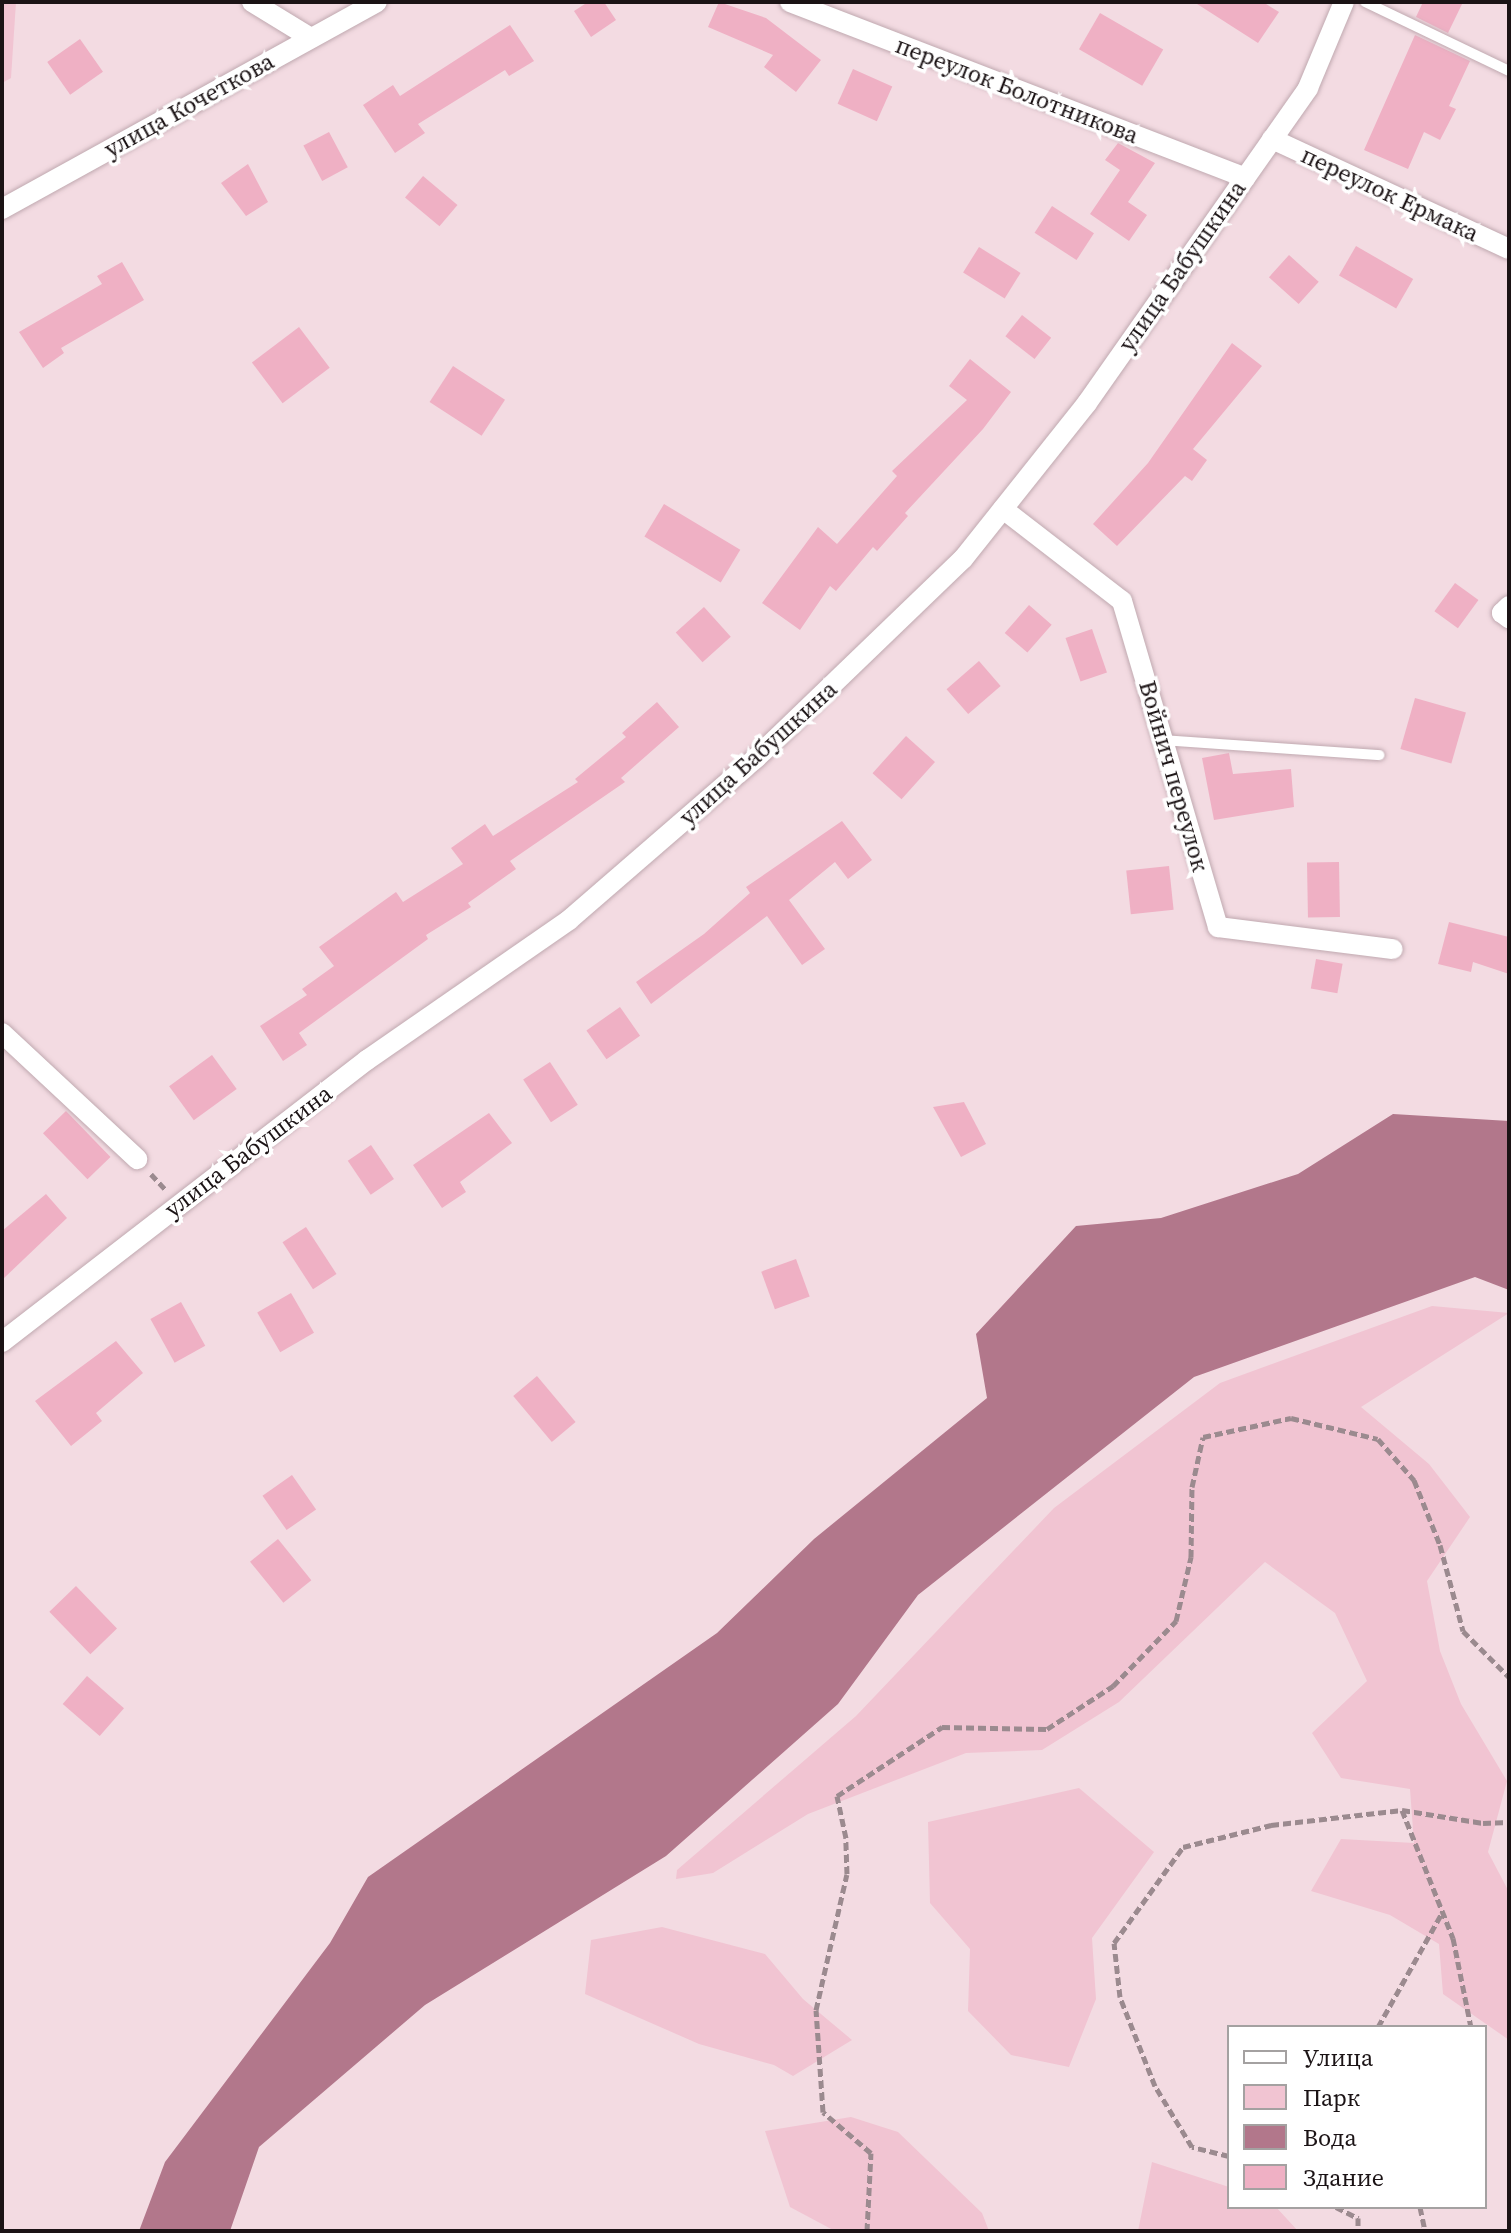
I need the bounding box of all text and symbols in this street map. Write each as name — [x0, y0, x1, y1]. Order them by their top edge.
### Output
street label: переулок Болотникова — [892, 30, 1142, 150]
street label: улица Кочеткова — [99, 46, 279, 164]
street label: переулок Ермака — [1297, 140, 1483, 248]
street label: улица Бабушкина — [1112, 175, 1252, 357]
street label: улица Бабушкина — [673, 675, 843, 831]
street label: Войнич переулок — [1133, 677, 1215, 875]
street label: улица Бабушкина — [159, 1079, 337, 1223]
legend — [1227, 2025, 1487, 2209]
text: Улица — [1303, 2041, 1373, 2074]
text: Парк — [1303, 2081, 1360, 2114]
text: Вода — [1303, 2121, 1357, 2154]
text: Здание — [1303, 2161, 1384, 2194]

